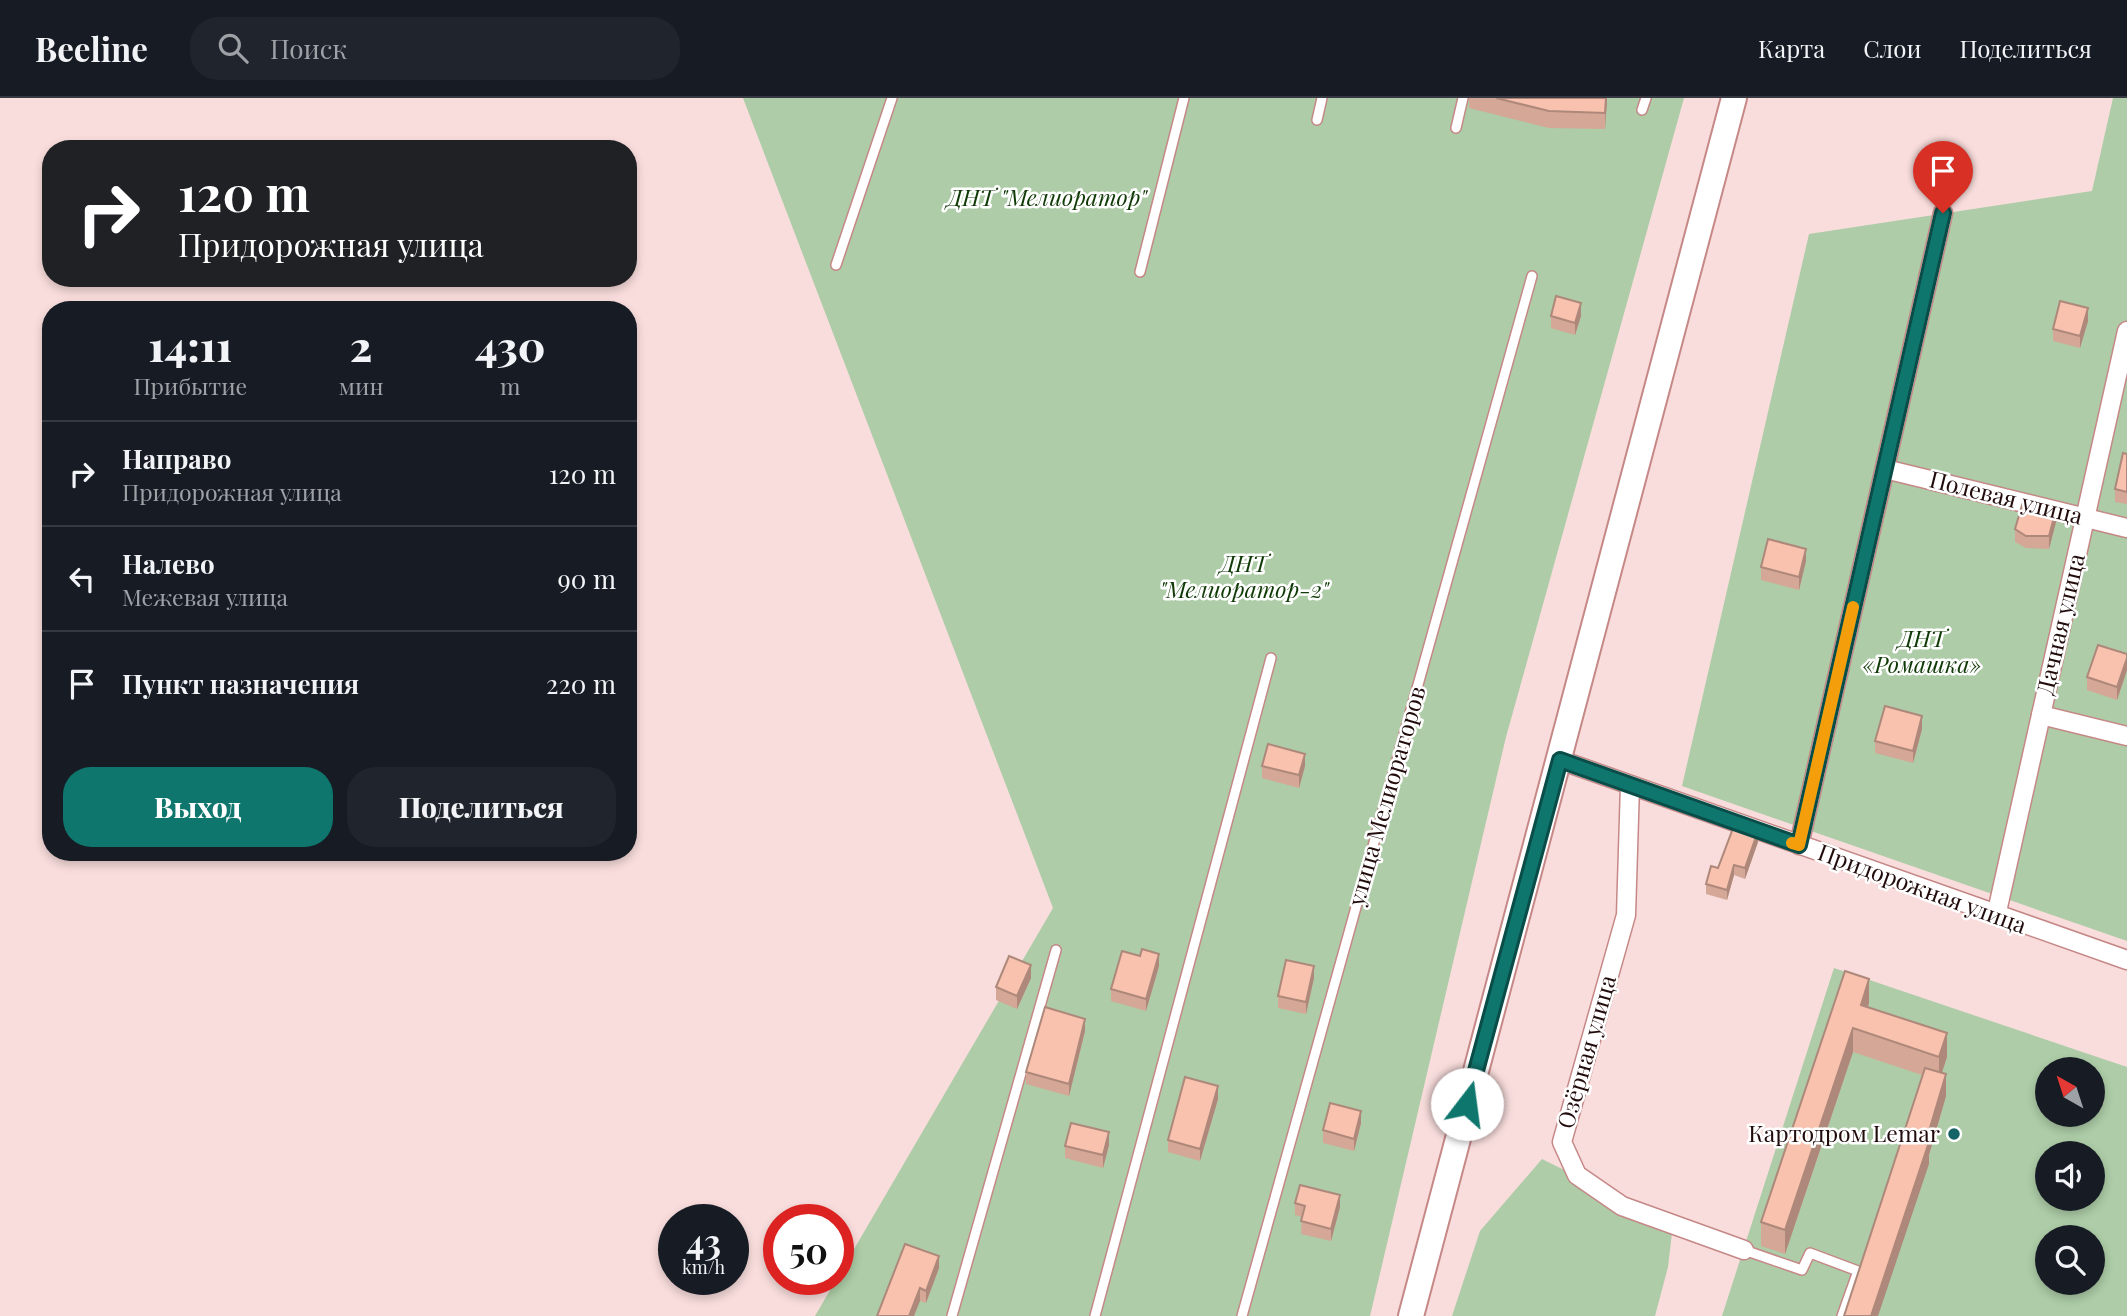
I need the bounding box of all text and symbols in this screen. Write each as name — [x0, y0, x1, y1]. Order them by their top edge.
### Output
search box — [190, 17, 680, 80]
text: Beeline — [35, 26, 148, 70]
icon: search — [214, 29, 252, 67]
text: Поиск — [270, 31, 347, 66]
text: Карта — [1758, 32, 1825, 64]
text: Слои — [1863, 32, 1922, 64]
text: Поделиться — [1960, 32, 2092, 64]
pin — [1913, 141, 1973, 213]
icon: arrive — [1924, 152, 1962, 190]
text: 120 m — [178, 159, 310, 224]
icon: right — [63, 168, 154, 259]
park label: ДНТ "Мелиоратор" — [943, 181, 1148, 212]
text: Придорожная улица — [178, 222, 484, 265]
text: 14:11 — [148, 317, 232, 373]
text: 2 — [350, 317, 372, 373]
text: 430 — [475, 317, 546, 373]
text: Прибытие — [133, 370, 247, 401]
text: мин — [339, 370, 383, 401]
text: m — [500, 370, 520, 401]
text: Направо — [122, 441, 231, 476]
icon: right — [63, 455, 101, 493]
text: 120 m — [549, 456, 616, 491]
street label: Полевая улица — [1927, 463, 2087, 531]
text: Придорожная улица — [122, 476, 342, 507]
text: Налево — [122, 546, 215, 581]
park label: ДНТ "Мелиоратор-2" — [1159, 547, 1330, 604]
street label: Дачная улица — [2028, 550, 2091, 697]
icon: left — [63, 560, 101, 598]
text: 90 m — [558, 561, 616, 596]
text: Межевая улица — [122, 581, 288, 612]
park label: ДНТ «Ромашка» — [1863, 622, 1981, 679]
icon: arrive — [63, 665, 101, 703]
text: Пункт назначения — [122, 666, 359, 701]
text: 220 m — [546, 666, 616, 701]
street label: улица Мелиораторов — [1339, 682, 1432, 910]
button: Выход — [63, 767, 333, 847]
button: Поделиться — [347, 767, 616, 847]
street label: Придорожная улица — [1814, 835, 2032, 940]
street label: Озёрная улица — [1549, 971, 1622, 1132]
north arrow — [2035, 1057, 2105, 1127]
map controls — [2035, 1057, 2105, 1295]
position arrow — [1430, 1067, 1504, 1141]
place label: Картодром Lemar — [1748, 1117, 1940, 1148]
marker: Картодром Lemar — [1946, 1126, 1962, 1142]
button: sound — [2035, 1141, 2105, 1211]
speed limit sign: 50 — [763, 1204, 854, 1295]
text: 43 — [686, 1217, 721, 1264]
button: search — [2035, 1225, 2105, 1295]
text: km/h — [682, 1255, 725, 1279]

